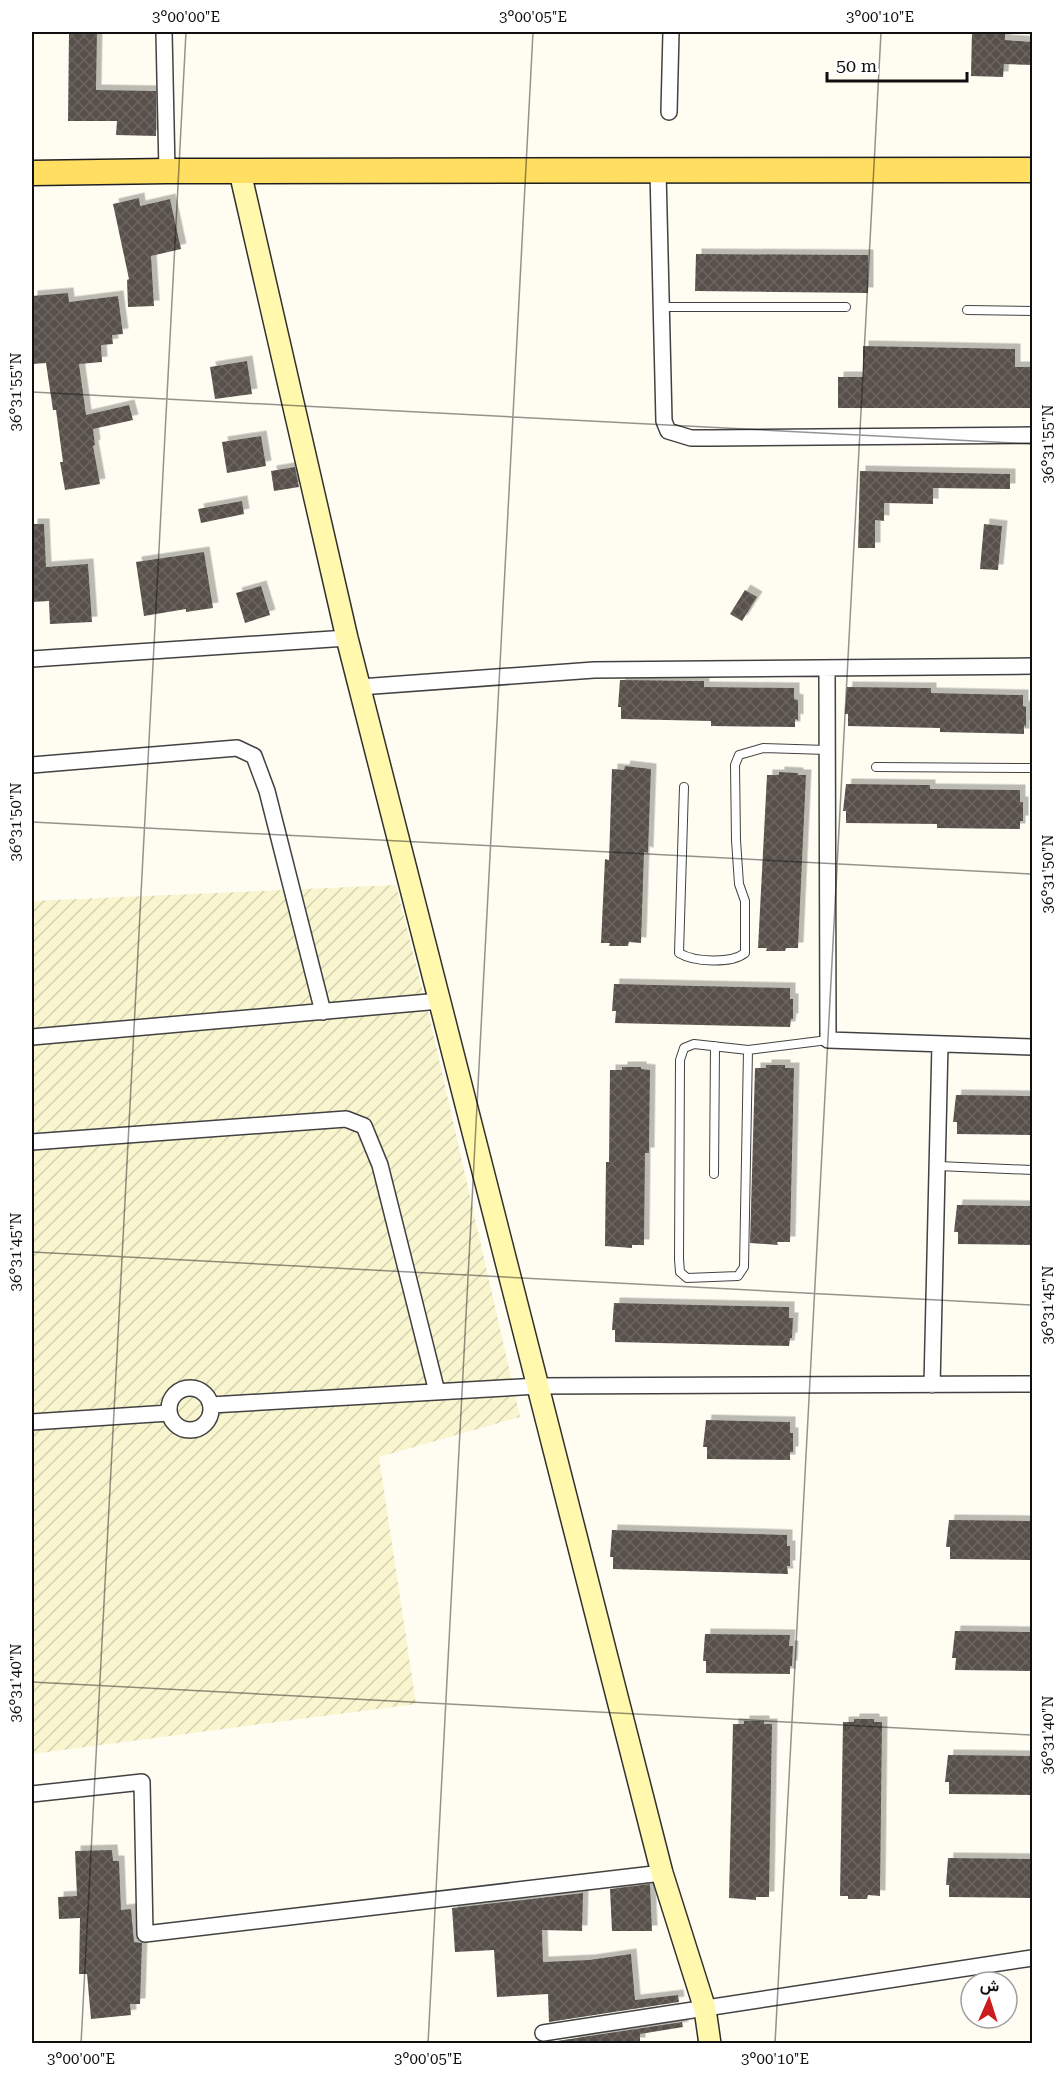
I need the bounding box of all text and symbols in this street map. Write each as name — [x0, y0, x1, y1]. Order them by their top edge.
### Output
text: 3°00'00"E — [152, 8, 220, 26]
text: 3°00'05"E — [499, 8, 567, 26]
text: 3°00'10"E — [846, 8, 914, 26]
scale bar — [827, 45, 966, 83]
text: 50 m — [836, 55, 877, 76]
text: 36°31'55"N — [7, 352, 25, 432]
text: 36°31'55"N — [1039, 404, 1057, 484]
text: 36°31'50"N — [7, 782, 25, 862]
text: 36°31'50"N — [1039, 834, 1057, 914]
text: 36°31'45"N — [7, 1212, 25, 1292]
text: 36°31'45"N — [1039, 1265, 1057, 1345]
text: 36°31'40"N — [7, 1643, 25, 1723]
text: 36°31'40"N — [1039, 1695, 1057, 1775]
north arrow — [959, 1970, 1019, 2030]
text: ش — [980, 1976, 1000, 1996]
text: 3°00'00"E — [47, 2050, 115, 2068]
text: 3°00'05"E — [394, 2050, 462, 2068]
text: 3°00'10"E — [741, 2050, 809, 2068]

